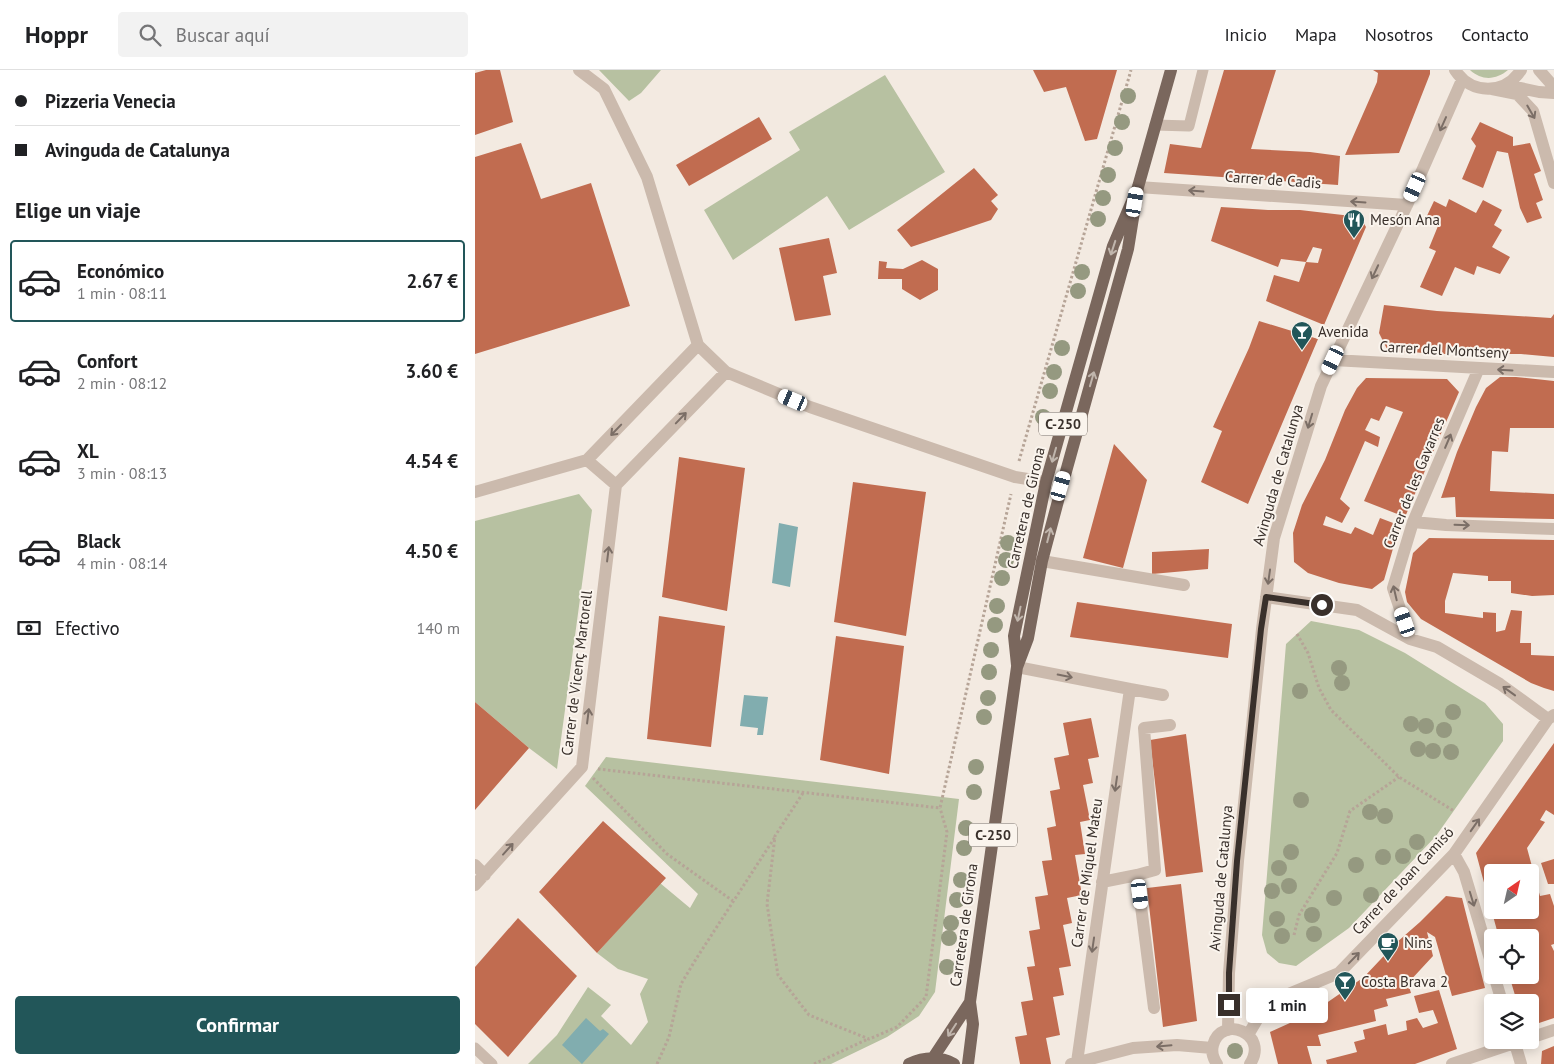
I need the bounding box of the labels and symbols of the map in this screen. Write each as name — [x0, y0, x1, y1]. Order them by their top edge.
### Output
one-way arrow — [1527, 105, 1537, 119]
one-way arrow — [1437, 116, 1447, 131]
street label: Carrer de Cadis — [1224, 167, 1322, 192]
car — [1402, 170, 1427, 204]
car — [1125, 186, 1144, 218]
one-way arrow — [1188, 186, 1204, 195]
one-way arrow — [1350, 197, 1366, 206]
restaurant icon: Mesón Ana — [1342, 208, 1366, 239]
place label: Mesón Ana — [1370, 210, 1440, 229]
one-way arrow — [1108, 240, 1117, 256]
one-way arrow — [1370, 264, 1379, 279]
bar icon: Avenida — [1290, 320, 1314, 351]
place label: Avenida — [1318, 322, 1369, 341]
street label: Carrer del Montseny — [1379, 337, 1509, 362]
car — [1319, 343, 1346, 377]
one-way arrow — [1498, 365, 1514, 374]
one-way arrow — [1087, 371, 1097, 387]
car — [776, 387, 809, 413]
street label: Avinguda de Catalunya — [1248, 402, 1307, 548]
one-way arrow — [675, 412, 687, 425]
road number: C-250 — [1039, 412, 1087, 436]
one-way arrow — [1305, 412, 1315, 428]
street label: Carrer de les Gavarres — [1378, 414, 1449, 551]
one-way arrow — [610, 424, 622, 437]
one-way arrow — [1443, 434, 1453, 449]
street label: Carretera de Girona — [1002, 445, 1049, 571]
one-way arrow — [1049, 447, 1058, 463]
car — [1049, 470, 1072, 502]
one-way arrow — [1453, 521, 1469, 530]
one-way arrow — [1045, 528, 1054, 544]
one-way arrow — [603, 547, 613, 563]
one-way arrow — [1264, 569, 1274, 585]
one-way arrow — [1390, 586, 1399, 602]
street label: Carrer de Vicenç Martorell — [557, 589, 596, 757]
route start — [1311, 594, 1333, 616]
one-way arrow — [1013, 605, 1023, 621]
car — [1393, 605, 1416, 639]
one-way arrow — [1057, 672, 1073, 682]
one-way arrow — [1502, 686, 1516, 696]
one-way arrow — [583, 708, 593, 724]
one-way arrow — [1111, 776, 1121, 792]
street label: Carrer de Miquel Mateu — [1067, 797, 1106, 949]
street label: Avinguda de Catalunya — [1205, 804, 1236, 952]
one-way arrow — [1470, 818, 1480, 832]
street label: Carrer de Joan Camisó — [1348, 823, 1458, 939]
road number: C-250 — [969, 824, 1017, 846]
one-way arrow — [502, 843, 514, 856]
street label: Carretera de Girona — [945, 862, 982, 988]
north arrow — [1484, 864, 1539, 919]
car — [1130, 878, 1149, 910]
one-way arrow — [1467, 891, 1477, 907]
cafe icon: Nins — [1376, 931, 1400, 962]
place label: Nins — [1404, 933, 1433, 952]
one-way arrow — [1088, 937, 1098, 953]
one-way arrow — [1348, 952, 1360, 964]
bar icon: Costa Brava 2 — [1333, 970, 1357, 1001]
place label: Costa Brava 2 — [1361, 972, 1448, 991]
callout: 1 min — [1247, 988, 1329, 1022]
route end — [1218, 994, 1240, 1016]
one-way arrow — [946, 1023, 957, 1037]
one-way arrow — [1156, 1041, 1172, 1050]

